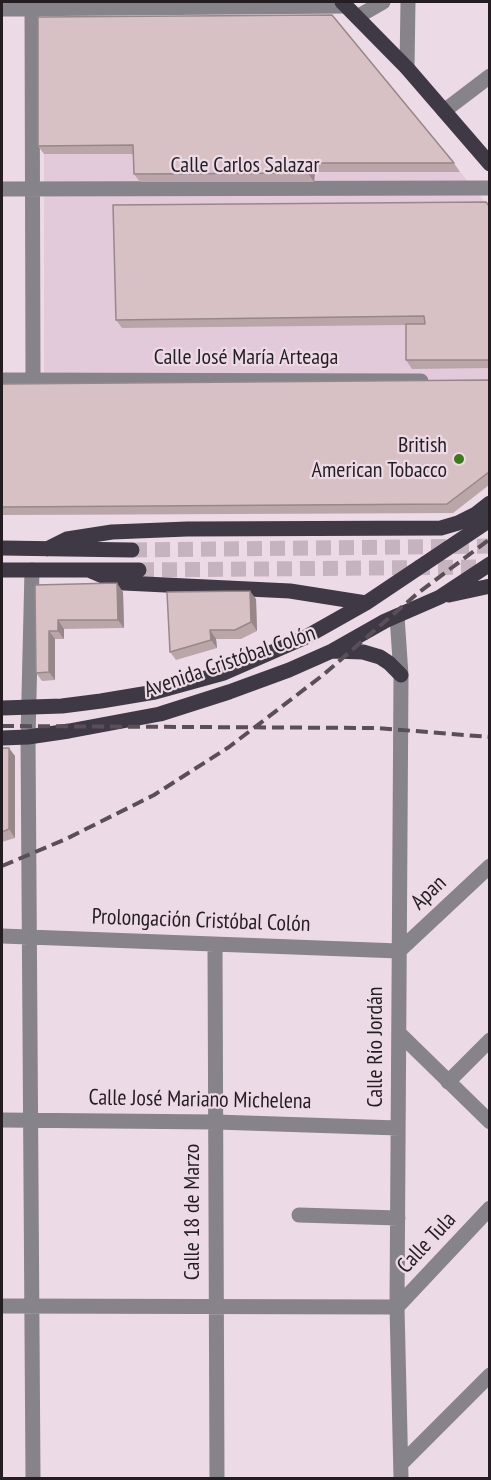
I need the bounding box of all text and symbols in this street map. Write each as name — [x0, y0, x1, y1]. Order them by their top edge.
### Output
street label: Calle Carlos Salazar — [171, 153, 319, 179]
street label: Calle José María Arteaga — [154, 345, 338, 371]
place label: British American Tobacco — [312, 433, 447, 484]
marker: British American Tobacco — [452, 452, 466, 466]
street label: Avenida Cristóbal Colón — [141, 620, 319, 704]
street label: Apan — [406, 870, 452, 916]
street label: Prolongación Cristóbal Colón — [91, 904, 311, 938]
street label: Calle Río Jordán — [363, 987, 389, 1107]
street label: Calle José Mariano Michelena — [88, 1085, 312, 1115]
street label: Calle 18 de Marzo — [180, 1144, 206, 1280]
street label: Calle Tula — [392, 1207, 462, 1279]

